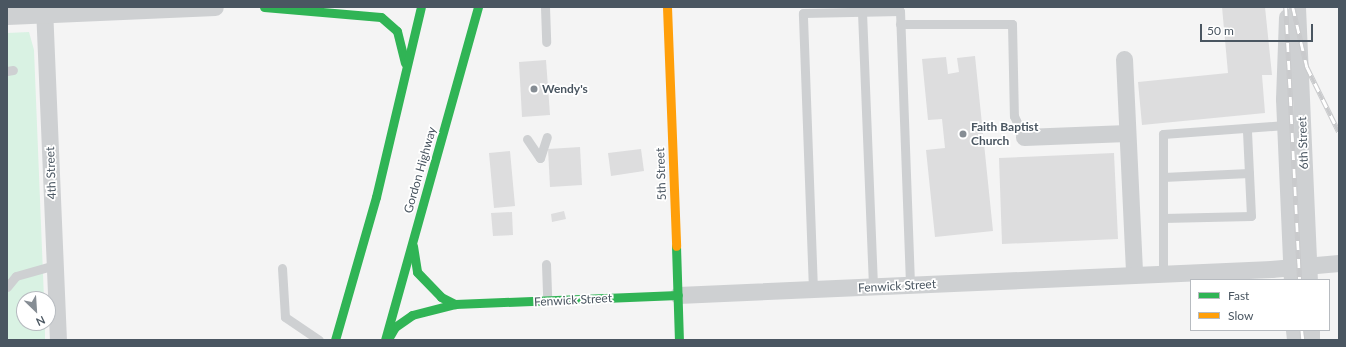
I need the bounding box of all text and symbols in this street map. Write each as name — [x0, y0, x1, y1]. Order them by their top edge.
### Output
scale bar — [1202, 16, 1315, 42]
text: 50 m — [1207, 23, 1234, 38]
place label: Wendy's — [542, 82, 588, 96]
marker: Wendy's — [529, 84, 539, 94]
street label: 6th Street — [1295, 116, 1311, 170]
place label: Faith Baptist Church — [971, 120, 1038, 148]
street label: Gordon Highway — [401, 125, 439, 215]
marker: Faith Baptist Church — [958, 129, 968, 139]
street label: 4th Street — [43, 146, 59, 200]
street label: 5th Street — [653, 147, 669, 201]
street label: Fenwick Street — [858, 277, 936, 295]
legend — [1190, 279, 1330, 331]
text: Fast — [1228, 288, 1249, 303]
north arrow — [16, 291, 56, 331]
street label: Fenwick Street — [534, 291, 612, 309]
text: Slow — [1228, 308, 1253, 323]
text: N — [34, 314, 47, 329]

